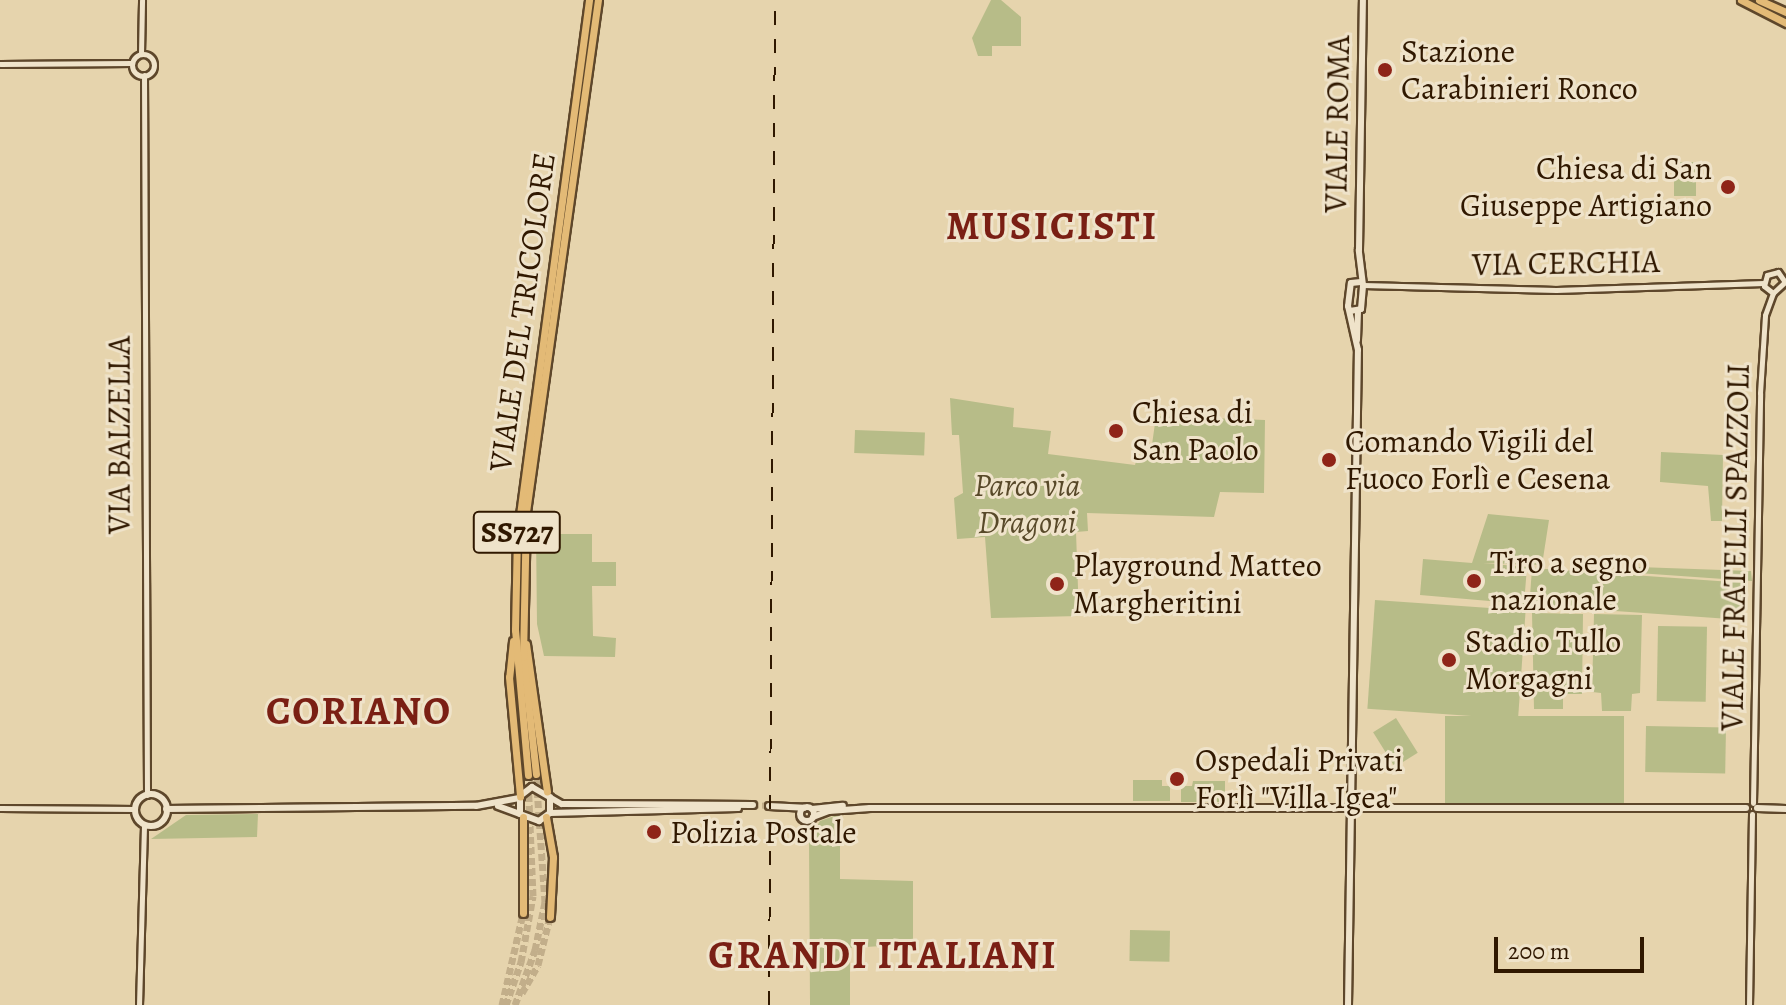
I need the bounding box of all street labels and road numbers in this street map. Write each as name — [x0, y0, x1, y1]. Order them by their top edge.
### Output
street label: VIALE ROMA — [1316, 35, 1358, 213]
street label: VIALE DEL TRICOLORE — [481, 150, 563, 474]
street label: VIA CERCHIA — [1472, 242, 1660, 284]
street label: VIA BALZELLA — [100, 336, 138, 534]
street label: VIALE FRATELLI SPAZZOLI — [1713, 363, 1757, 731]
road number: SS727 — [471, 506, 563, 558]

